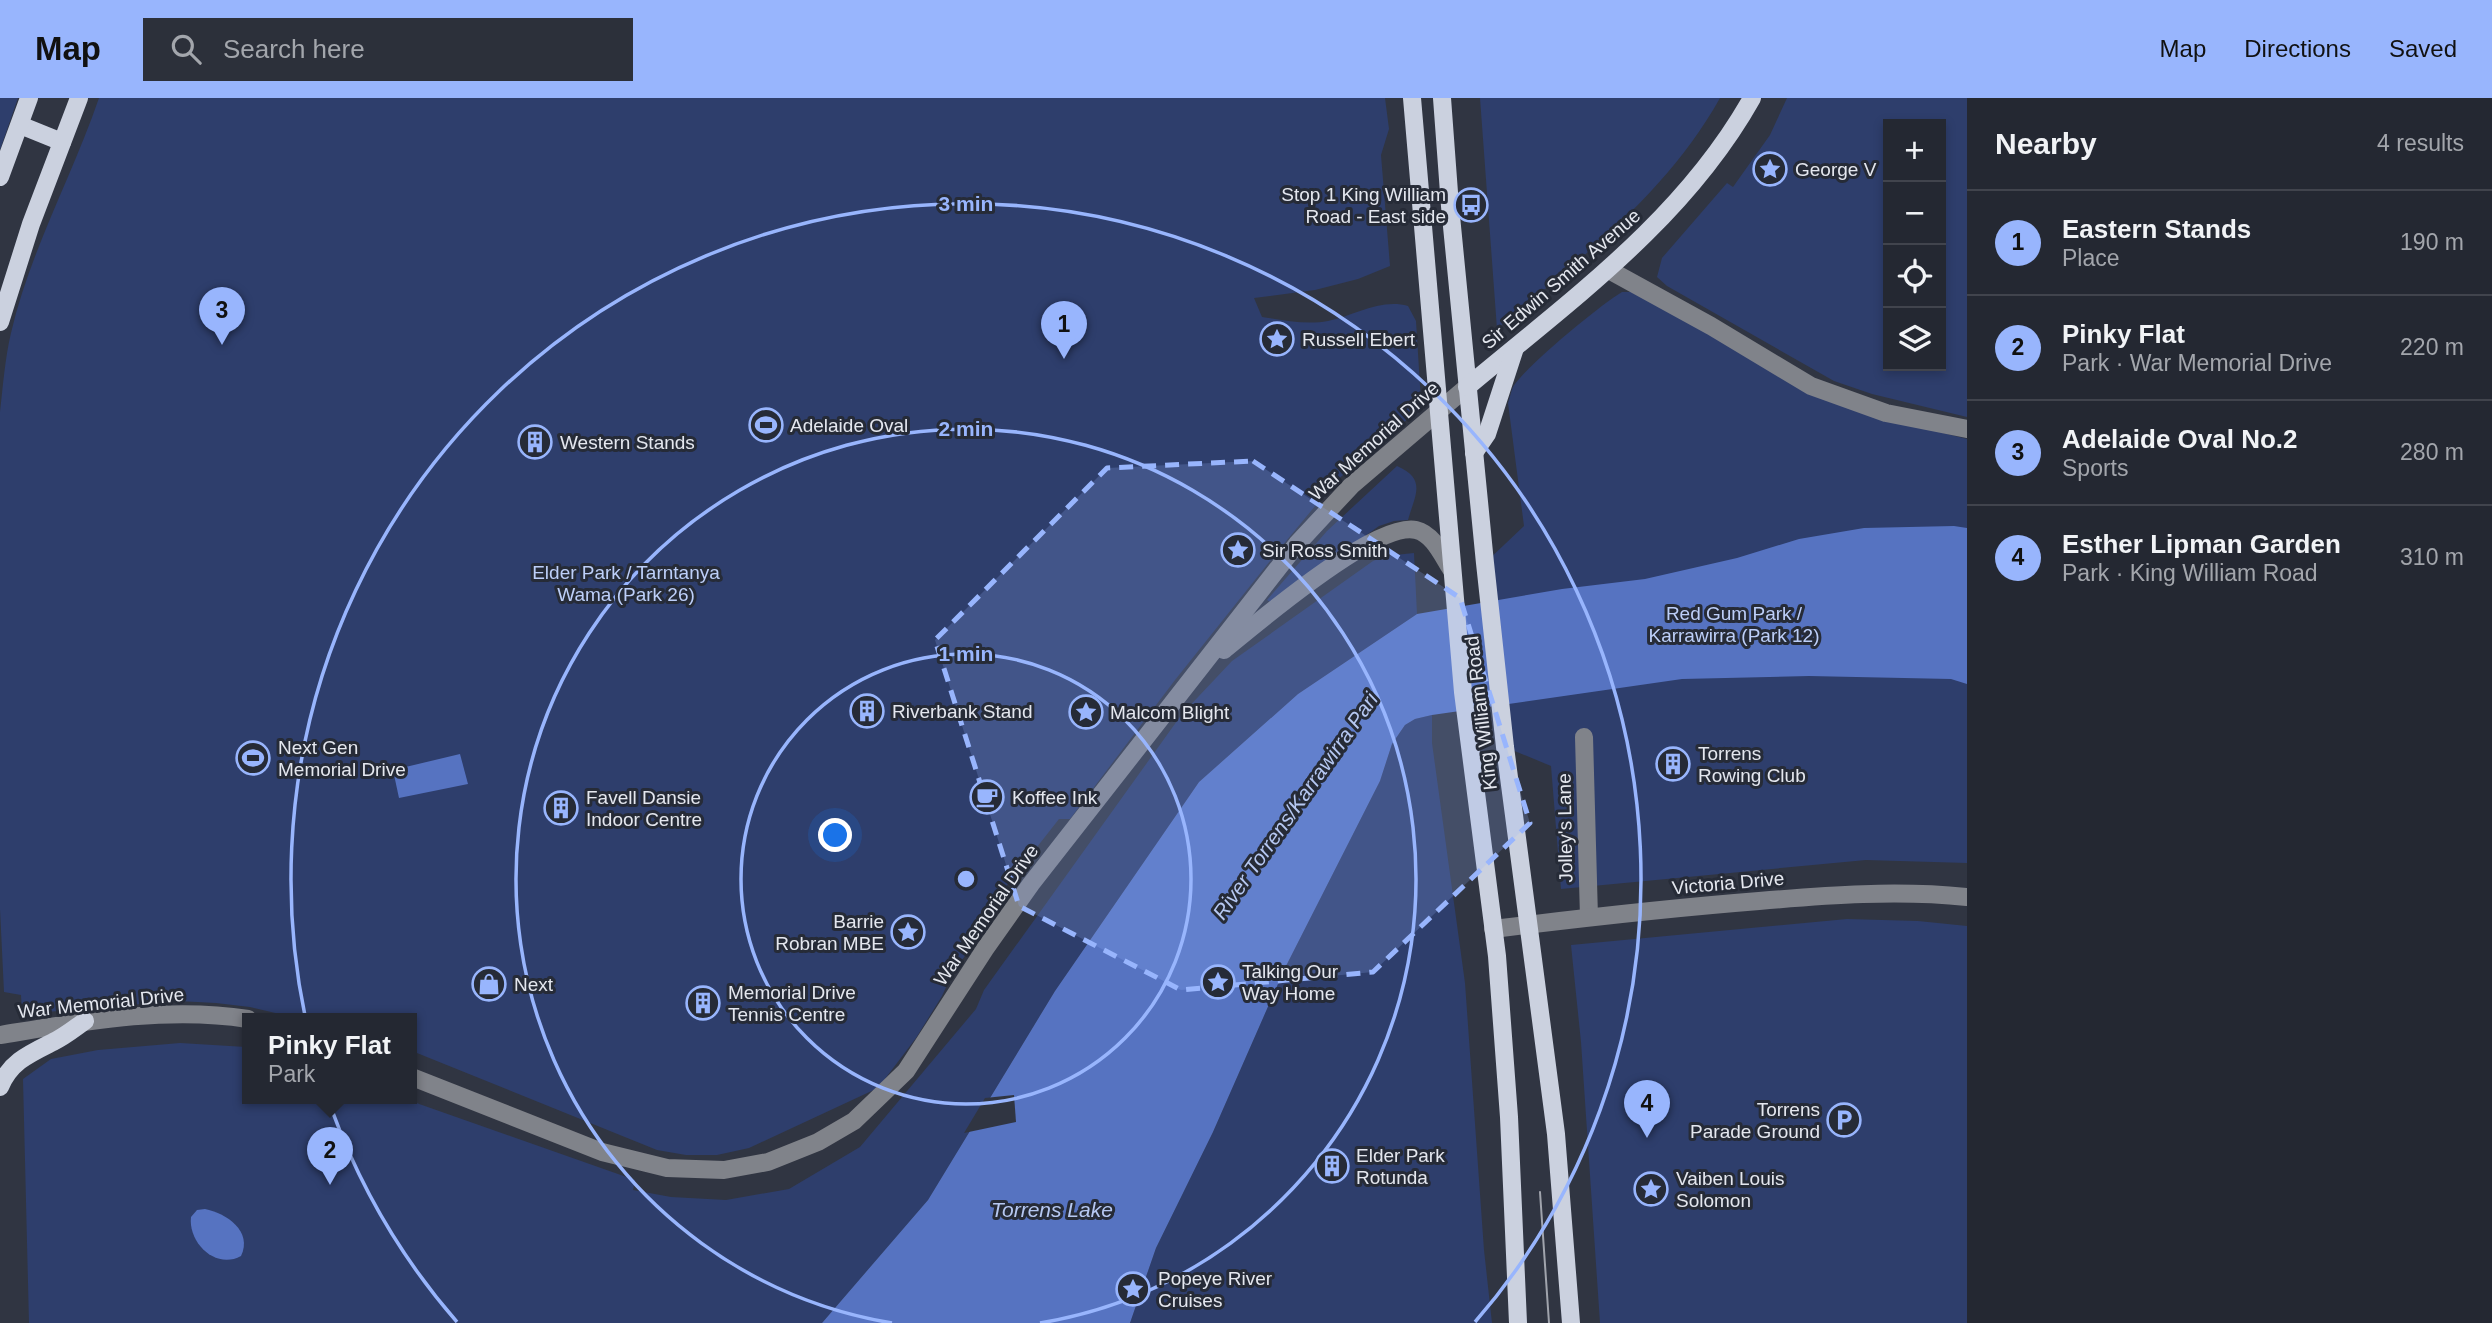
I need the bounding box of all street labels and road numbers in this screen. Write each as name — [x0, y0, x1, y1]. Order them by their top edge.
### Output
street label: Sir Edwin Smith Avenue — [1478, 205, 1644, 353]
street label: War Memorial Drive — [1305, 377, 1443, 505]
street label: King William Road — [1461, 635, 1501, 791]
street label: Jolley's Lane — [1554, 773, 1576, 883]
street label: War Memorial Drive — [929, 841, 1043, 989]
street label: Victoria Drive — [1671, 868, 1785, 898]
street label: War Memorial Drive — [17, 984, 185, 1022]

